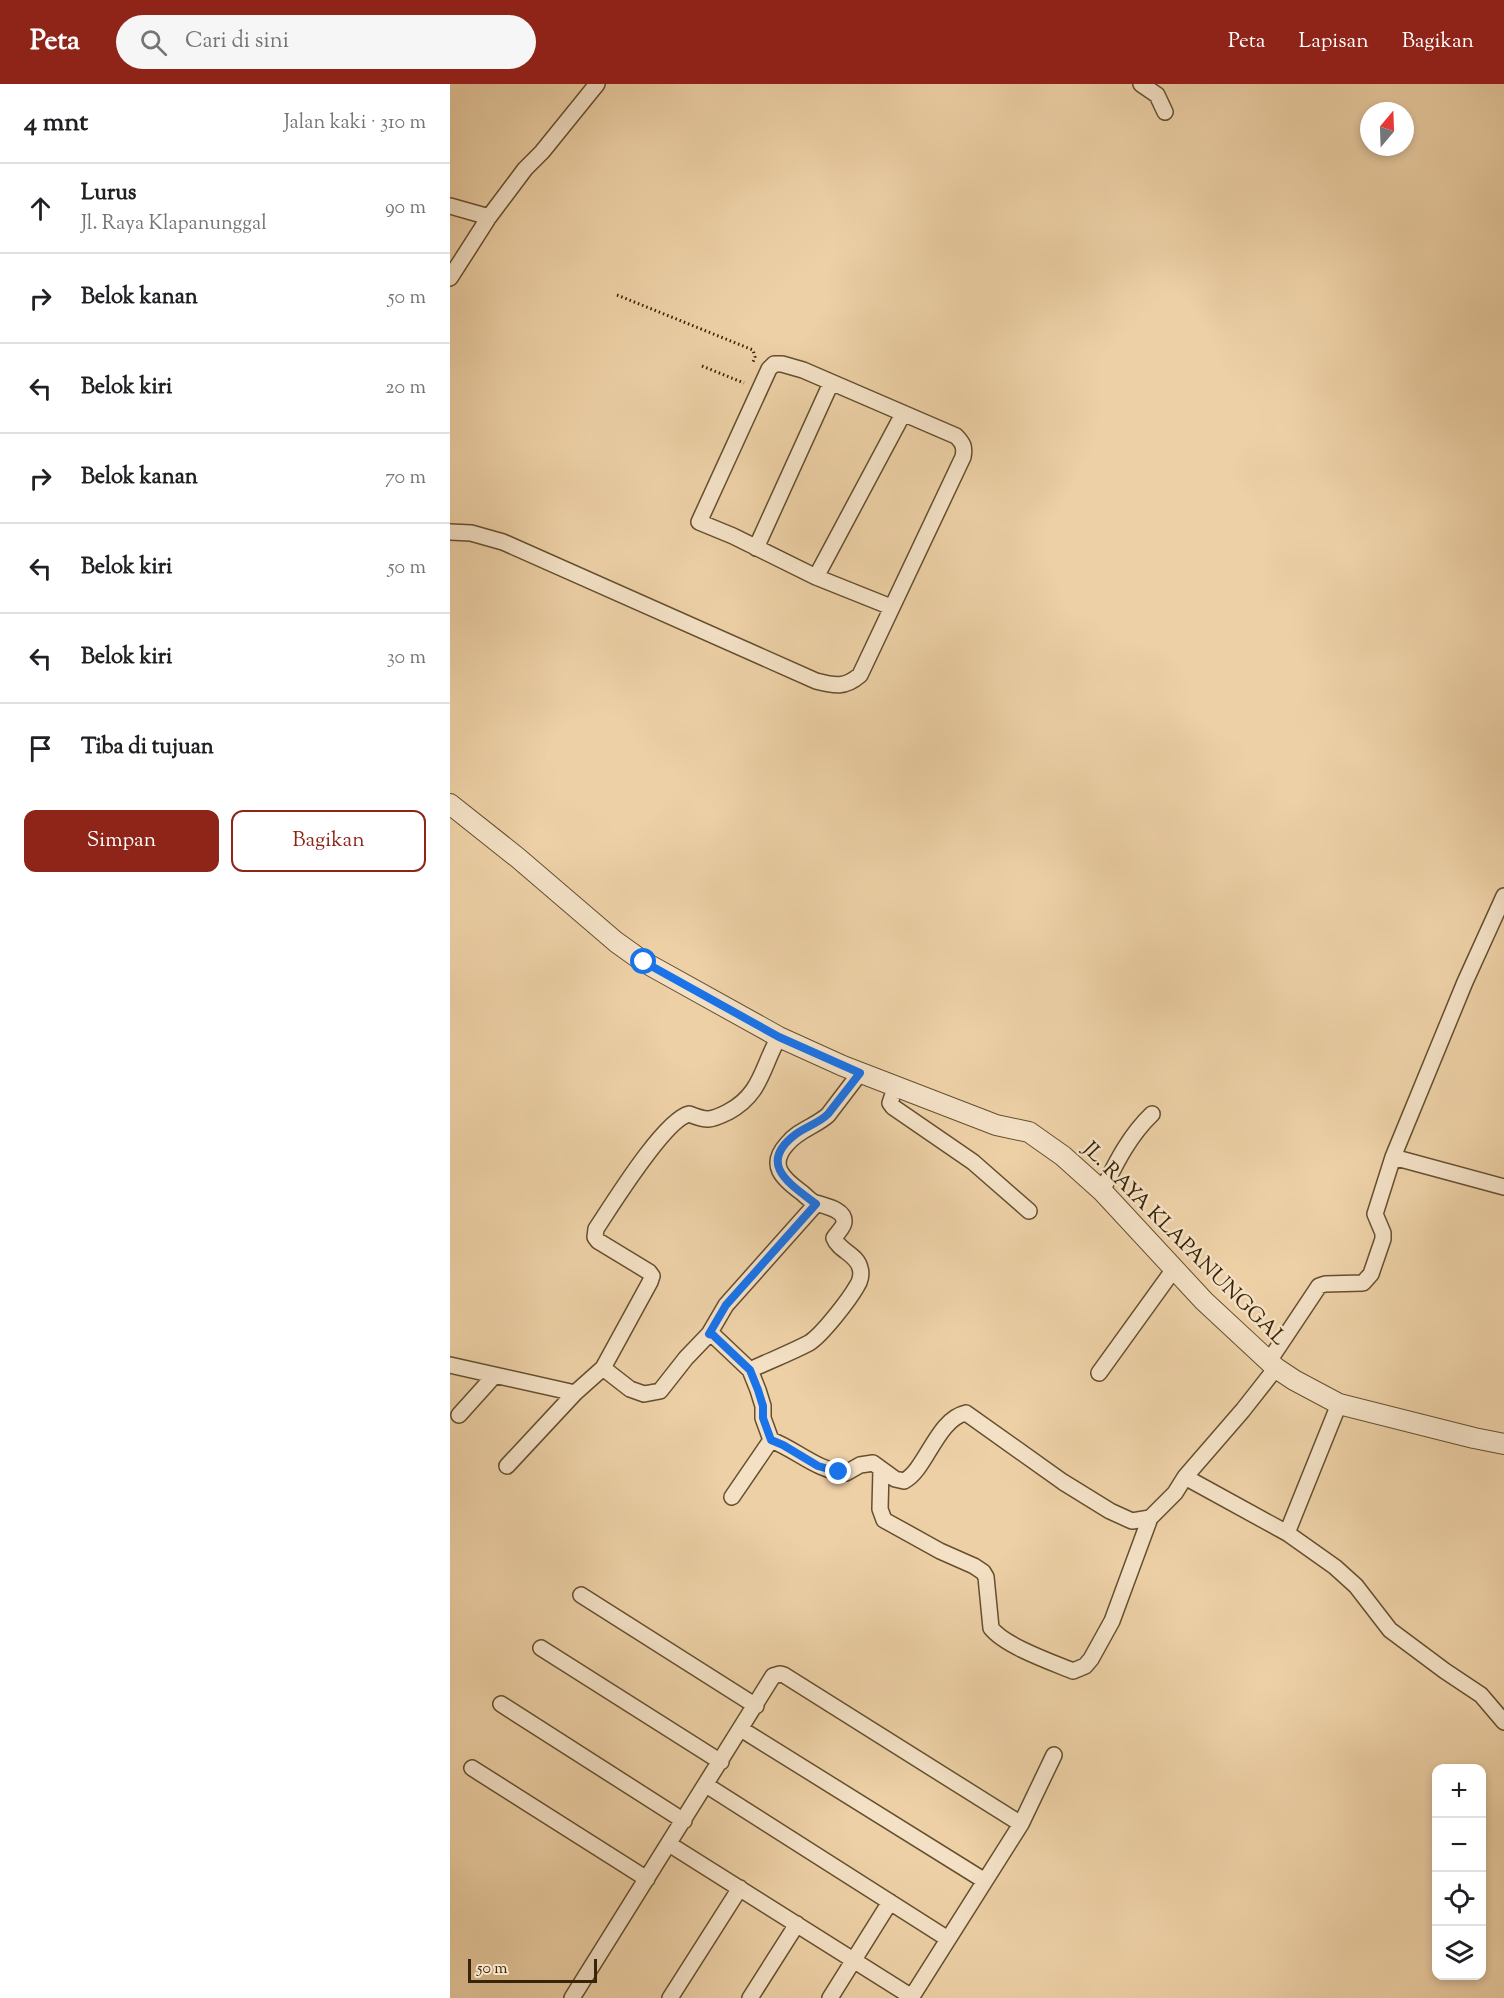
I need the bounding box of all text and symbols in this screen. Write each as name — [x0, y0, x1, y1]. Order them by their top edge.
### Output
search box — [116, 15, 536, 69]
text: Peta — [30, 22, 80, 62]
icon: search — [137, 26, 170, 59]
text: Cari di sini — [185, 26, 289, 58]
text: Peta — [1228, 27, 1266, 57]
text: Lapisan — [1299, 27, 1369, 57]
text: Bagikan — [1402, 27, 1474, 57]
north arrow — [1360, 102, 1414, 156]
text: 4 mnt — [24, 105, 88, 142]
text: Jalan kaki · 310 m — [284, 109, 426, 138]
text: Lurus — [81, 178, 137, 210]
icon: ahead — [24, 192, 57, 225]
text: 90 m — [385, 194, 426, 223]
text: Jl. Raya Klapanunggal — [81, 210, 267, 239]
icon: right — [24, 282, 57, 315]
text: Belok kanan — [81, 282, 198, 314]
text: 50 m — [388, 284, 426, 313]
icon: left — [24, 372, 57, 405]
text: Belok kiri — [81, 372, 172, 404]
text: 20 m — [385, 374, 426, 403]
icon: right — [24, 462, 57, 495]
text: Belok kanan — [81, 462, 198, 494]
text: 70 m — [385, 464, 426, 493]
icon: left — [24, 552, 57, 585]
text: Belok kiri — [81, 552, 172, 584]
text: 50 m — [388, 554, 426, 583]
icon: left — [24, 642, 57, 675]
text: Belok kiri — [81, 642, 172, 674]
text: 30 m — [387, 644, 426, 673]
icon: arrive — [24, 732, 57, 765]
text: Tiba di tujuan — [81, 732, 214, 764]
button: Simpan — [24, 810, 219, 872]
button: Bagikan — [231, 810, 426, 872]
route start — [630, 948, 656, 974]
street label: JL. RAYA KLAPANUNGGAL — [1074, 1135, 1293, 1353]
route end — [825, 1458, 851, 1484]
map controls — [1432, 1764, 1486, 1980]
button: + — [1432, 1764, 1486, 1818]
button: − — [1432, 1818, 1486, 1872]
button: locate — [1432, 1872, 1486, 1926]
button: layers — [1432, 1926, 1486, 1980]
scale bar — [468, 1956, 597, 1984]
text: 50 m — [477, 1958, 508, 1981]

